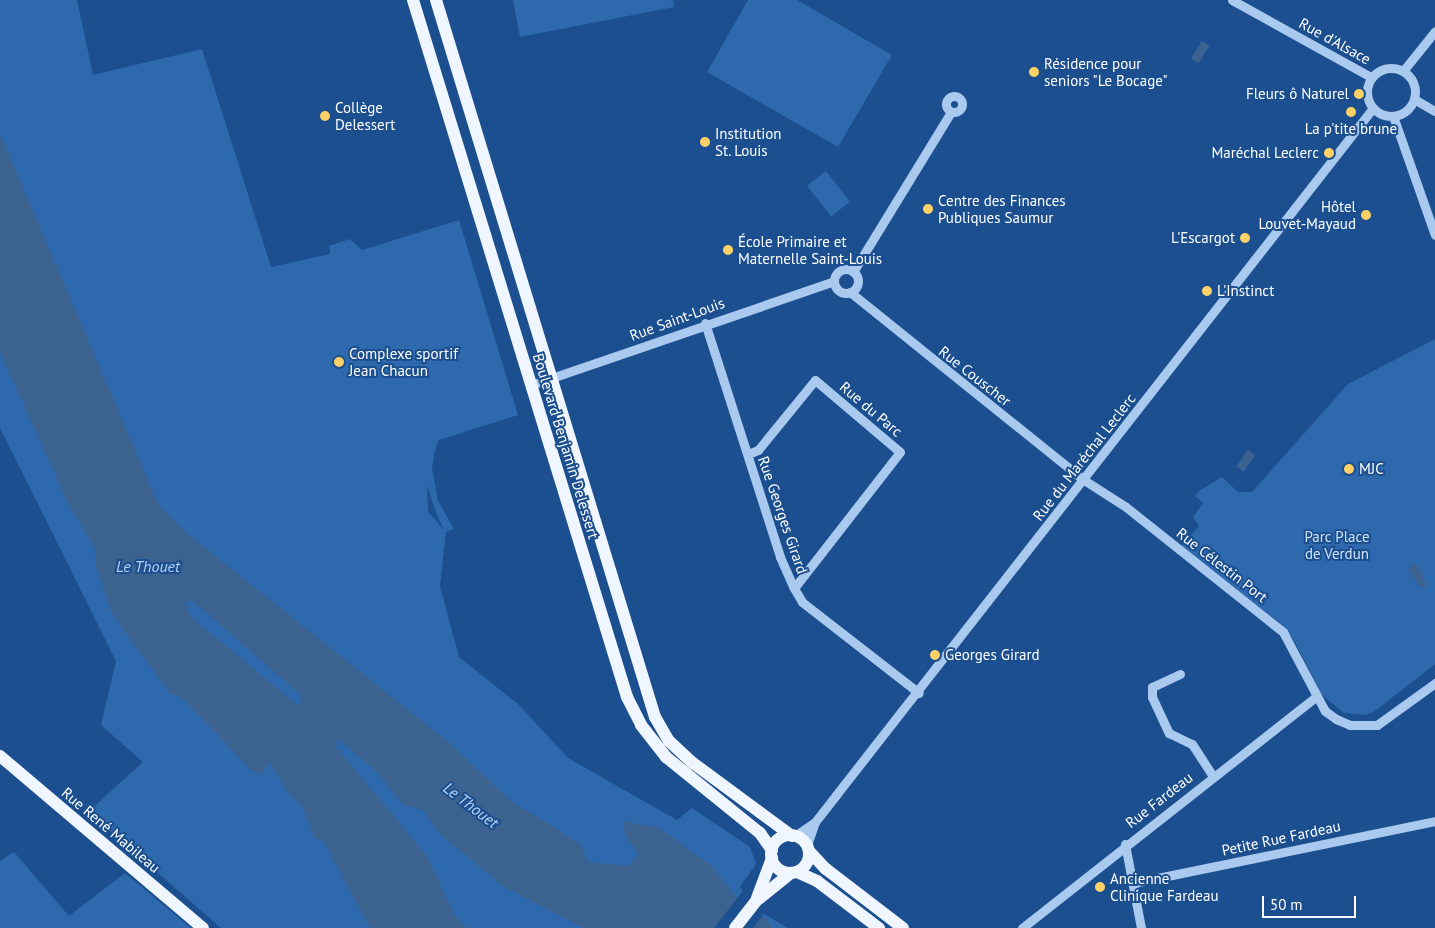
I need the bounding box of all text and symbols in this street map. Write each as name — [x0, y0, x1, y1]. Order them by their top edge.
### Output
street label: Rue d'Alsace — [1296, 14, 1374, 68]
place label: Résidence pour seniors "Le Bocage" — [1044, 54, 1169, 89]
marker: Résidence pour seniors "Le Bocage" — [1028, 66, 1040, 78]
place label: Fleurs ô Naturel — [1246, 85, 1349, 103]
marker: Fleurs ô Naturel — [1353, 88, 1365, 100]
place label: Collège Delessert — [335, 98, 395, 133]
marker: La p'tite brune — [1345, 106, 1357, 118]
marker: Collège Delessert — [319, 110, 331, 122]
place label: La p'tite brune — [1305, 120, 1397, 138]
place label: Institution St. Louis — [715, 124, 782, 159]
marker: Institution St. Louis — [699, 136, 711, 148]
place label: Maréchal Leclerc — [1211, 144, 1319, 162]
marker: Maréchal Leclerc — [1323, 147, 1335, 159]
place label: Centre des Finances Publiques Saumur — [938, 191, 1066, 226]
place label: Hôtel Louvet-Mayaud — [1258, 197, 1356, 232]
marker: Centre des Finances Publiques Saumur — [922, 203, 934, 215]
marker: Hôtel Louvet-Mayaud — [1360, 209, 1372, 221]
place label: L'Escargot — [1171, 229, 1235, 247]
place label: École Primaire et Maternelle Saint-Louis — [738, 232, 882, 267]
marker: L'Escargot — [1239, 232, 1251, 244]
marker: École Primaire et Maternelle Saint-Louis — [722, 244, 734, 256]
place label: L'Instinct — [1217, 282, 1274, 300]
marker: L'Instinct — [1201, 285, 1213, 297]
street label: Rue Saint-Louis — [627, 294, 727, 344]
street label: Rue Couscher — [935, 342, 1015, 410]
place label: Complexe sportif Jean Chacun — [349, 344, 458, 379]
street label: Boulevard Benjamin Delessert — [529, 351, 603, 541]
marker: Complexe sportif Jean Chacun — [333, 356, 345, 368]
street label: Rue du Parc — [836, 378, 906, 440]
street label: Rue du Maréchal Leclerc — [1029, 390, 1139, 524]
street label: Rue Georges Girard — [754, 454, 812, 576]
place label: MJC — [1359, 460, 1384, 478]
marker: MJC — [1343, 463, 1355, 475]
street label: Rue Célestin Port — [1173, 524, 1271, 606]
park label: Parc Place de Verdun — [1304, 527, 1370, 562]
water label: Le Thouet — [116, 556, 180, 576]
place label: Georges Girard — [945, 646, 1040, 664]
marker: Georges Girard — [929, 649, 941, 661]
street label: Rue Fardeau — [1122, 768, 1196, 832]
water label: Le Thouet — [439, 778, 503, 832]
street label: Rue René Mabileau — [58, 784, 164, 876]
street label: Petite Rue Fardeau — [1220, 817, 1342, 859]
place label: Ancienne Clinique Fardeau — [1110, 869, 1218, 904]
marker: Ancienne Clinique Fardeau — [1094, 881, 1106, 893]
scale bar — [1265, 886, 1359, 918]
text: 50 m — [1270, 895, 1303, 914]

